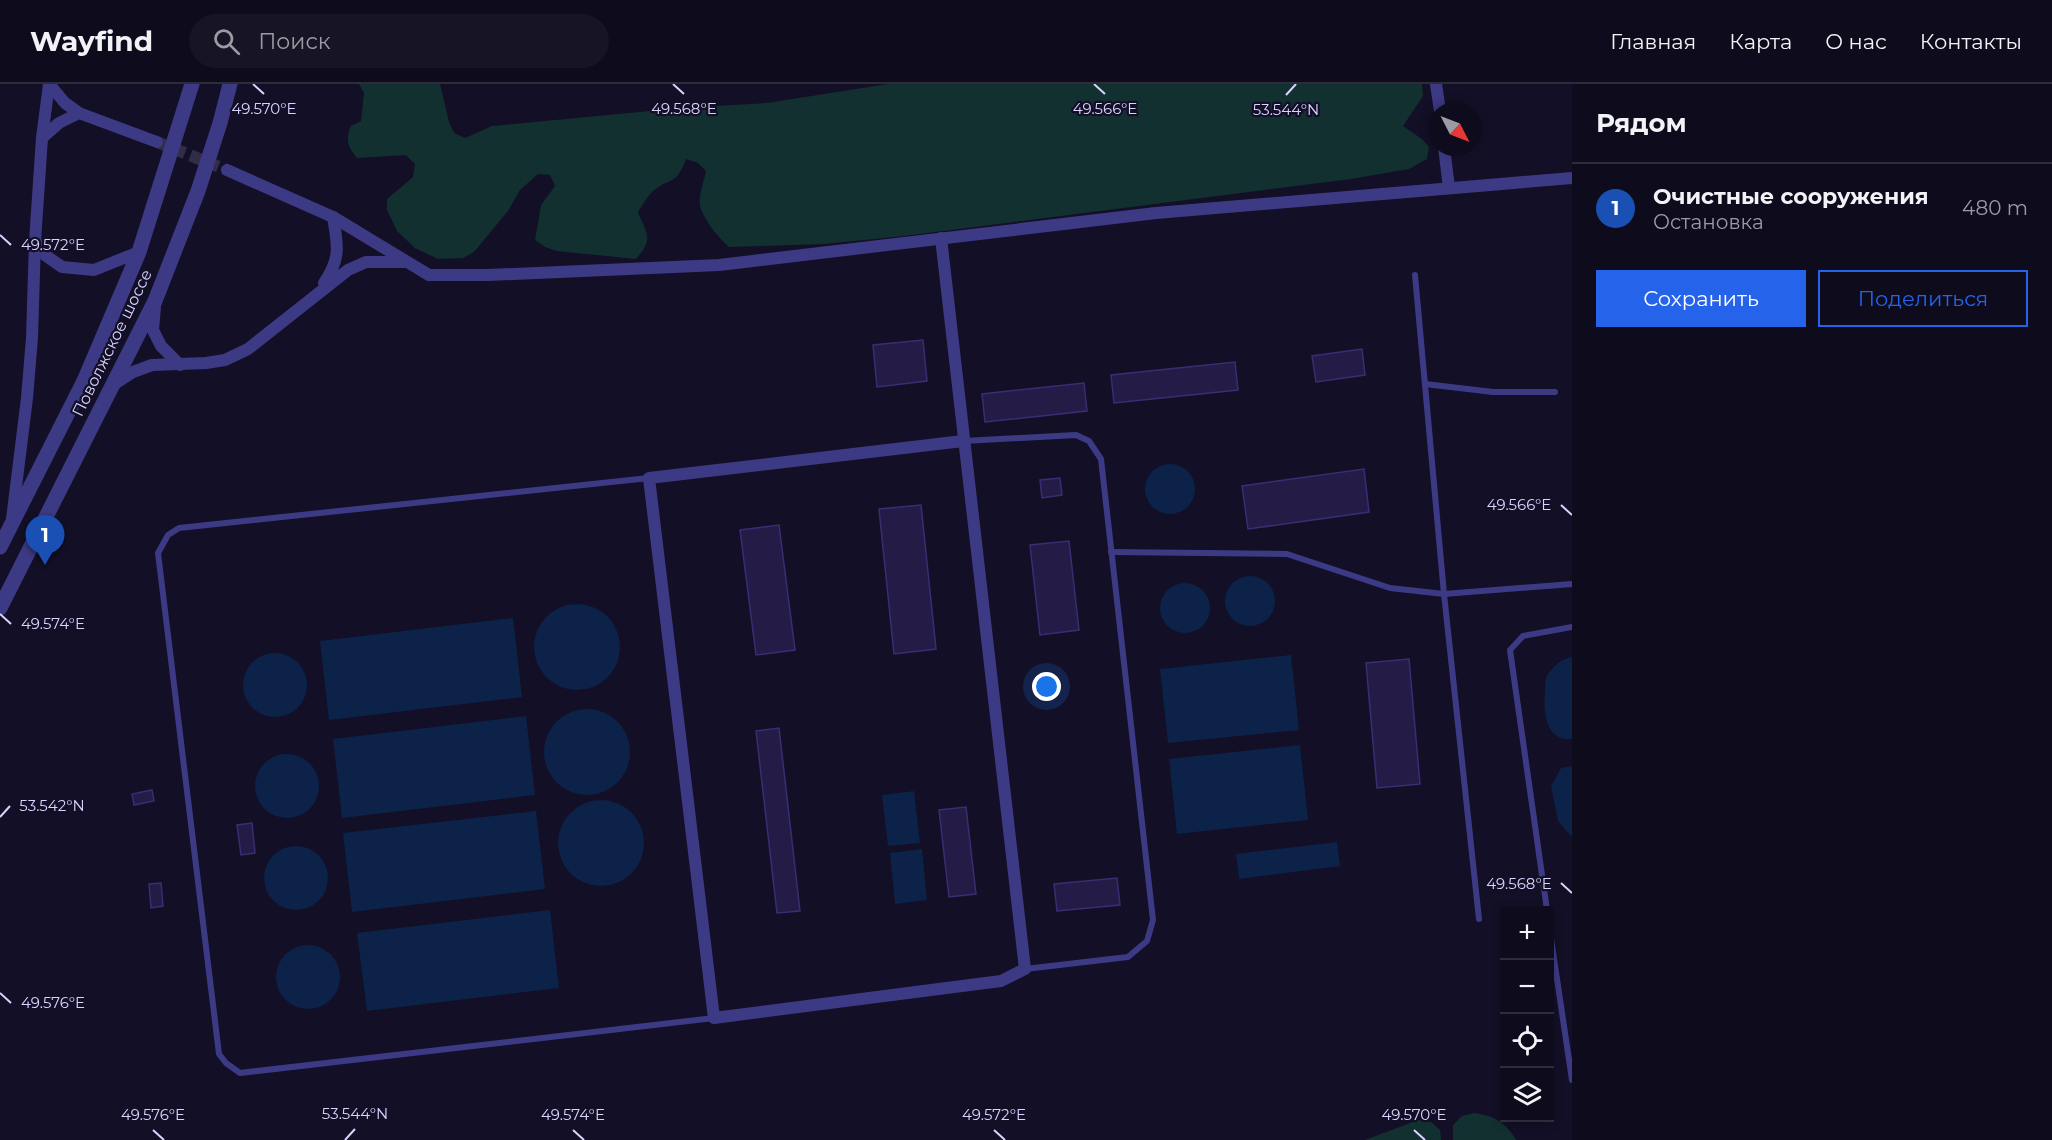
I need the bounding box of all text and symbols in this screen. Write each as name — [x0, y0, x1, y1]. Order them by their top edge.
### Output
search box — [189, 14, 609, 68]
text: Wayfind — [30, 24, 153, 58]
icon: search — [210, 25, 243, 58]
text: Поиск — [258, 28, 331, 55]
text: Главная — [1610, 29, 1696, 54]
text: Карта — [1729, 29, 1792, 54]
text: О нас — [1825, 29, 1887, 54]
text: Контакты — [1920, 29, 2022, 54]
text: 49.570°E — [231, 99, 297, 118]
text: 49.568°E — [651, 99, 717, 118]
text: 49.566°E — [1073, 99, 1137, 118]
text: 53.544°N — [1253, 100, 1319, 119]
north arrow — [1428, 102, 1482, 156]
text: Рядом — [1596, 107, 1687, 139]
text: Очистные сооружения — [1653, 183, 1929, 210]
text: 1 — [1612, 196, 1619, 220]
text: 480 m — [1962, 196, 2028, 220]
text: Остановка — [1653, 210, 1764, 234]
text: 49.572°E — [21, 235, 85, 254]
street label: Поволжское шоссе — [68, 266, 156, 420]
button: Сохранить — [1596, 270, 1806, 327]
button: Поделиться — [1818, 270, 2028, 327]
text: 49.566°E — [1487, 495, 1551, 514]
pin: 1 — [26, 516, 64, 565]
text: 49.574°E — [21, 614, 85, 633]
your location — [1032, 672, 1061, 701]
text: 53.542°N — [19, 796, 85, 815]
text: 49.568°E — [1486, 874, 1552, 893]
map controls — [1500, 906, 1554, 1122]
button: + — [1500, 906, 1554, 960]
button: − — [1500, 960, 1554, 1014]
text: 49.576°E — [21, 993, 85, 1012]
button: locate — [1500, 1014, 1554, 1068]
button: layers — [1500, 1068, 1554, 1122]
text: 53.544°N — [322, 1104, 388, 1123]
text: 49.576°E — [121, 1105, 185, 1124]
text: 49.574°E — [541, 1105, 605, 1124]
text: 49.572°E — [962, 1105, 1026, 1124]
text: 49.570°E — [1381, 1105, 1447, 1124]

